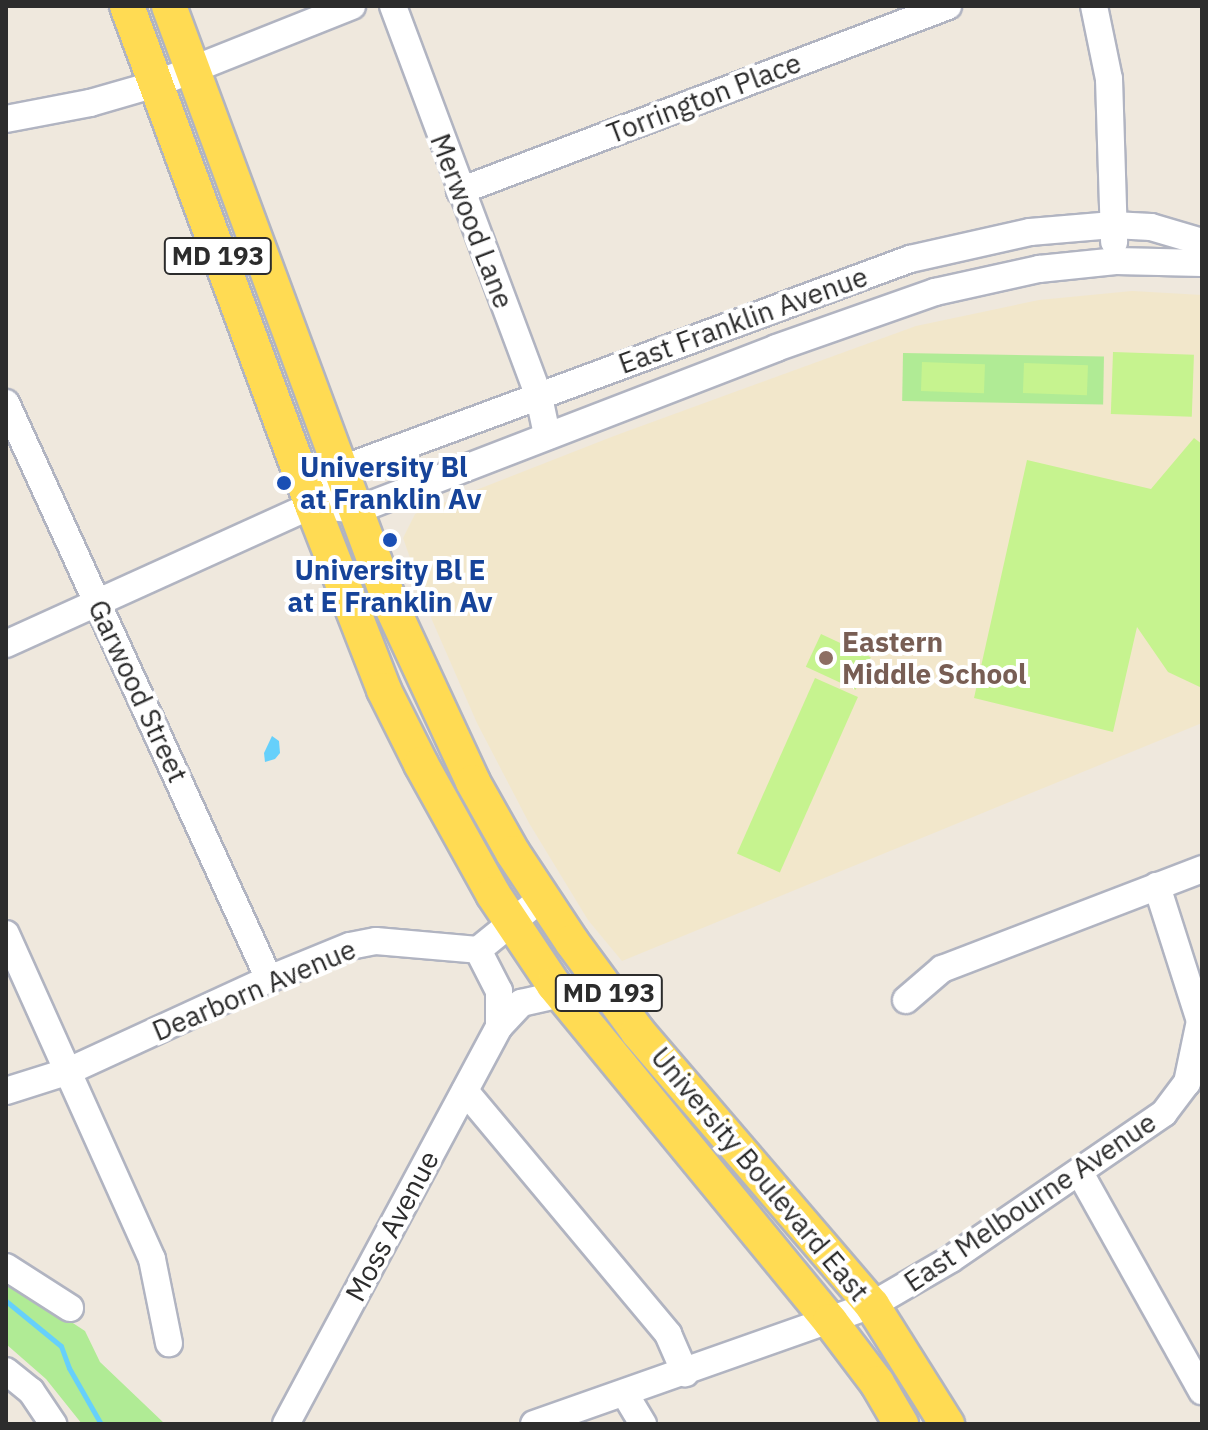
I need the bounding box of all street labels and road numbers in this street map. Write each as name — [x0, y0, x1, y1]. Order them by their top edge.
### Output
street label: Torrington Place — [602, 46, 806, 150]
street label: Merwood Lane — [423, 129, 521, 313]
road number: MD 193 — [162, 234, 274, 278]
street label: East Franklin Avenue — [614, 259, 872, 381]
street label: Garwood Street — [81, 595, 195, 787]
street label: Dearborn Avenue — [147, 932, 361, 1048]
road number: MD 193 — [553, 971, 665, 1015]
street label: University Boulevard East — [644, 1040, 876, 1308]
street label: East Melbourne Avenue — [898, 1105, 1162, 1299]
street label: Moss Avenue — [338, 1145, 446, 1307]

